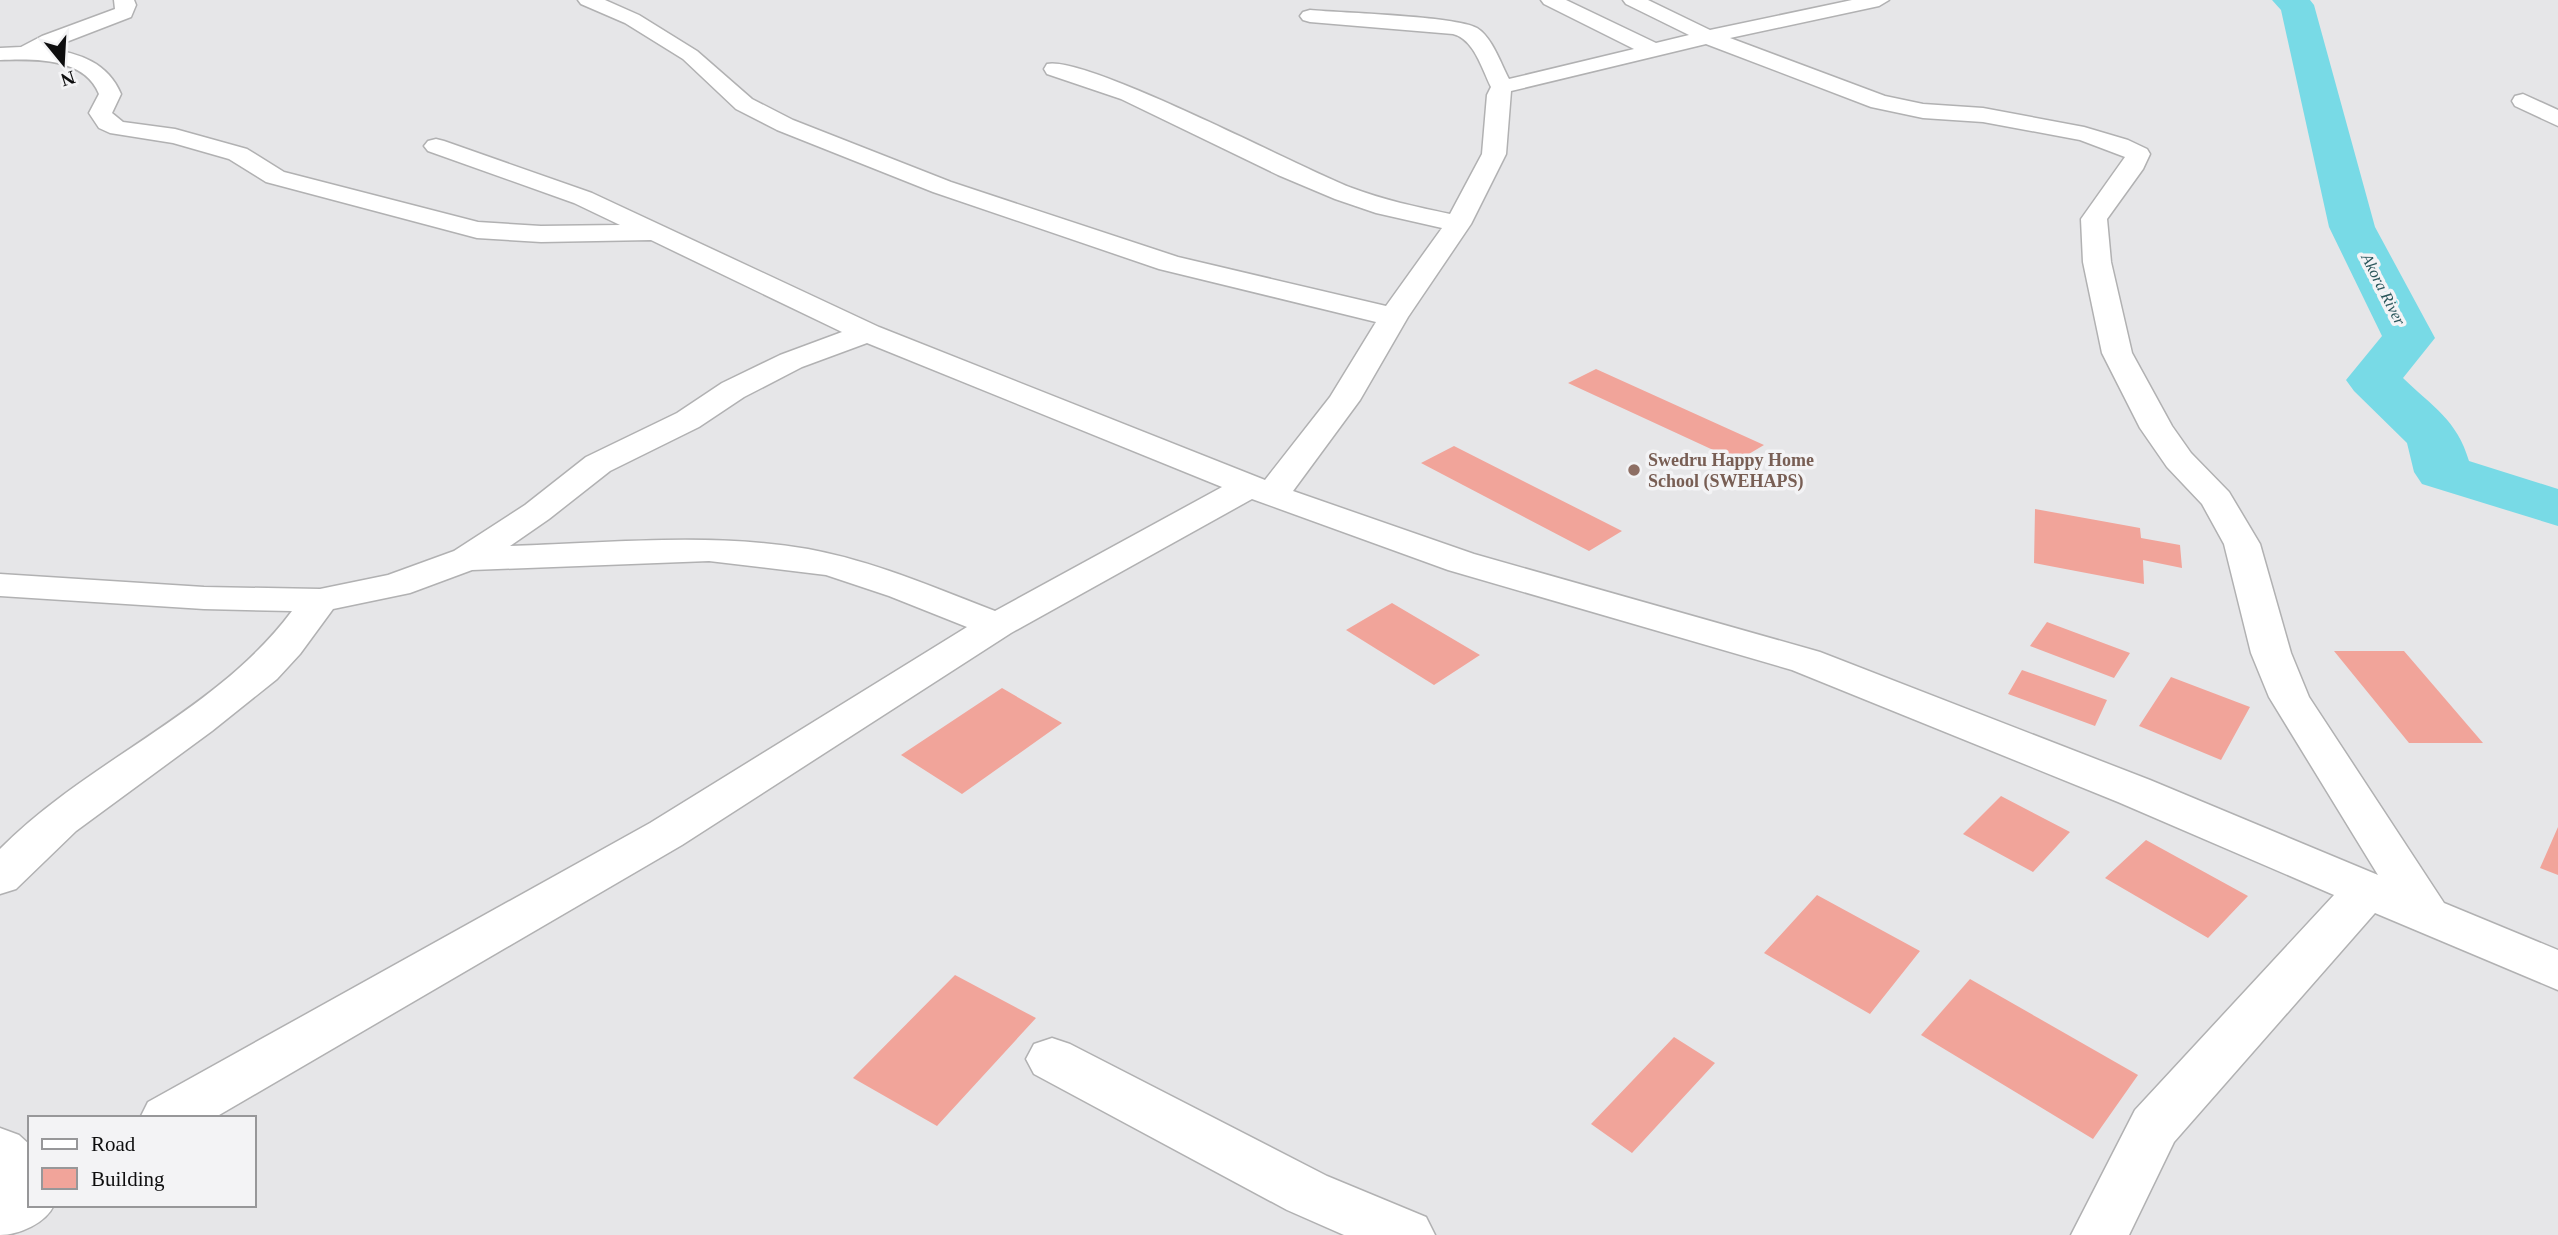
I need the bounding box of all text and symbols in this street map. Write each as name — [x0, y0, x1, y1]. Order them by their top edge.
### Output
north arrow — [28, 28, 98, 98]
text: N — [58, 67, 78, 91]
water label: Akora River — [2358, 250, 2409, 328]
place label: Swedru Happy Home School (SWEHAPS) — [1648, 450, 1814, 492]
marker: Swedru Happy Home School (SWEHAPS) — [1626, 462, 1642, 478]
legend — [28, 1116, 256, 1207]
text: Road — [91, 1132, 136, 1156]
text: Building — [91, 1167, 165, 1191]

